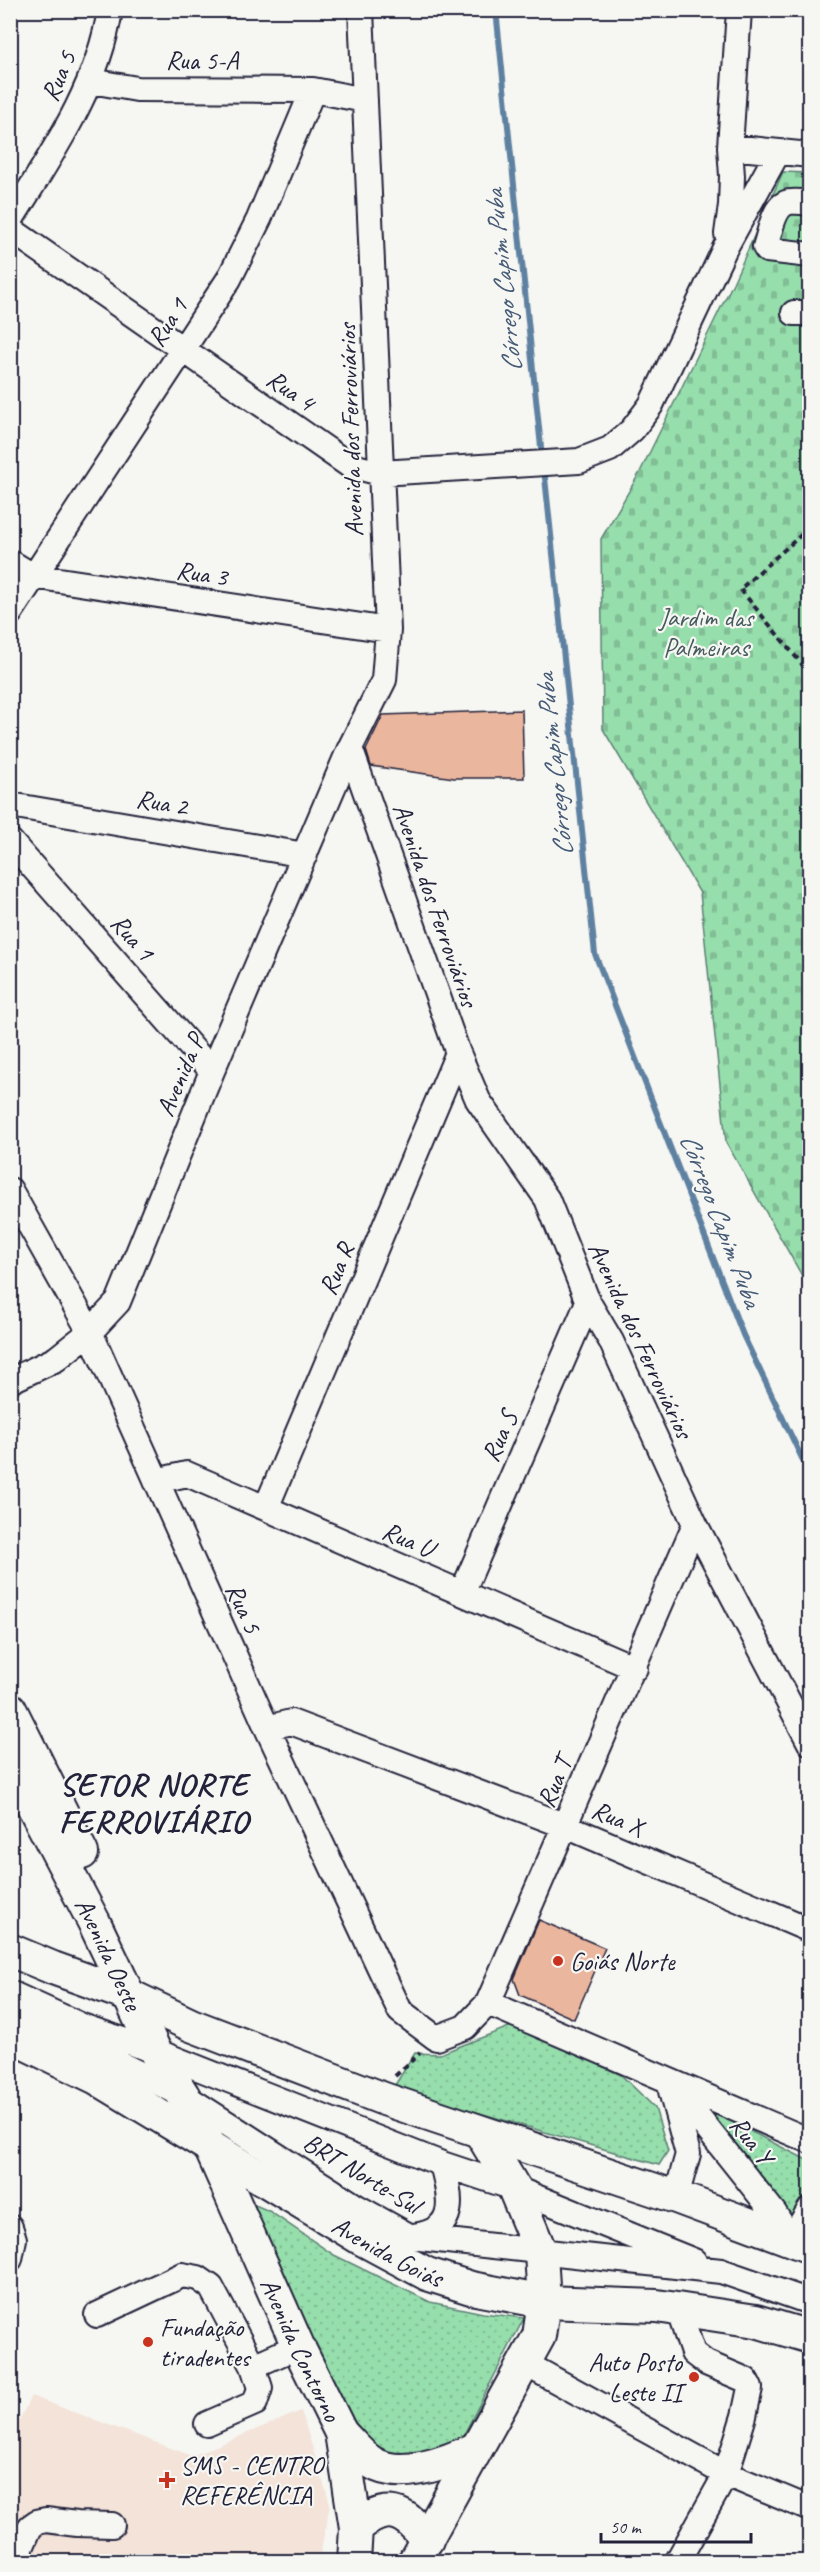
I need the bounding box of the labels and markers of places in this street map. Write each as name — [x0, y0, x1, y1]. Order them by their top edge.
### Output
place label: Goiás Norte — [570, 1945, 676, 1978]
marker: Goiás Norte — [551, 1954, 565, 1968]
place label: Fundação tiradentes — [160, 2311, 252, 2374]
marker: Fundação tiradentes — [141, 2335, 155, 2349]
place label: Auto Posto Leste II — [588, 2346, 688, 2409]
marker: Auto Posto Leste II — [687, 2370, 701, 2384]
place label: SMS - CENTRO REFERÊNCIA — [180, 2449, 326, 2512]
marker: SMS - CENTRO REFERÊNCIA — [158, 2471, 176, 2489]

